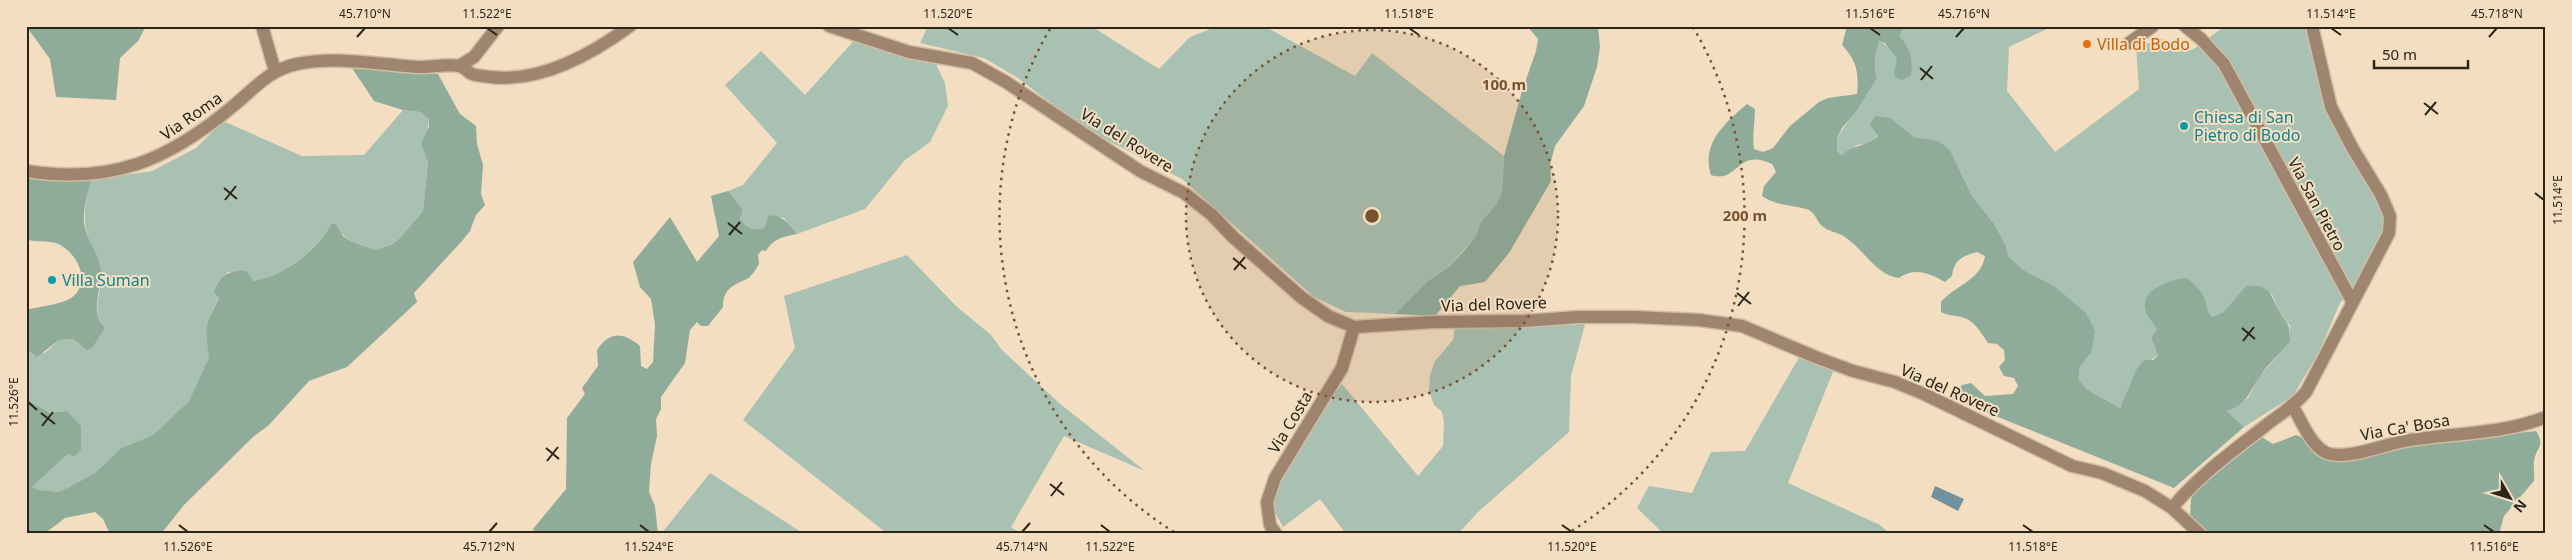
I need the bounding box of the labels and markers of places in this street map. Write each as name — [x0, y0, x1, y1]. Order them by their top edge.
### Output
place label: Villa di Bodo — [2097, 33, 2190, 55]
marker: Villa di Bodo — [2081, 38, 2093, 50]
place label: Chiesa di San Pietro di Bodo — [2194, 106, 2300, 146]
marker: Chiesa di San Pietro di Bodo — [2178, 120, 2190, 132]
centre of rings — [1363, 207, 1381, 225]
place label: Villa Suman — [62, 269, 150, 291]
marker: Villa Suman — [46, 274, 58, 286]

